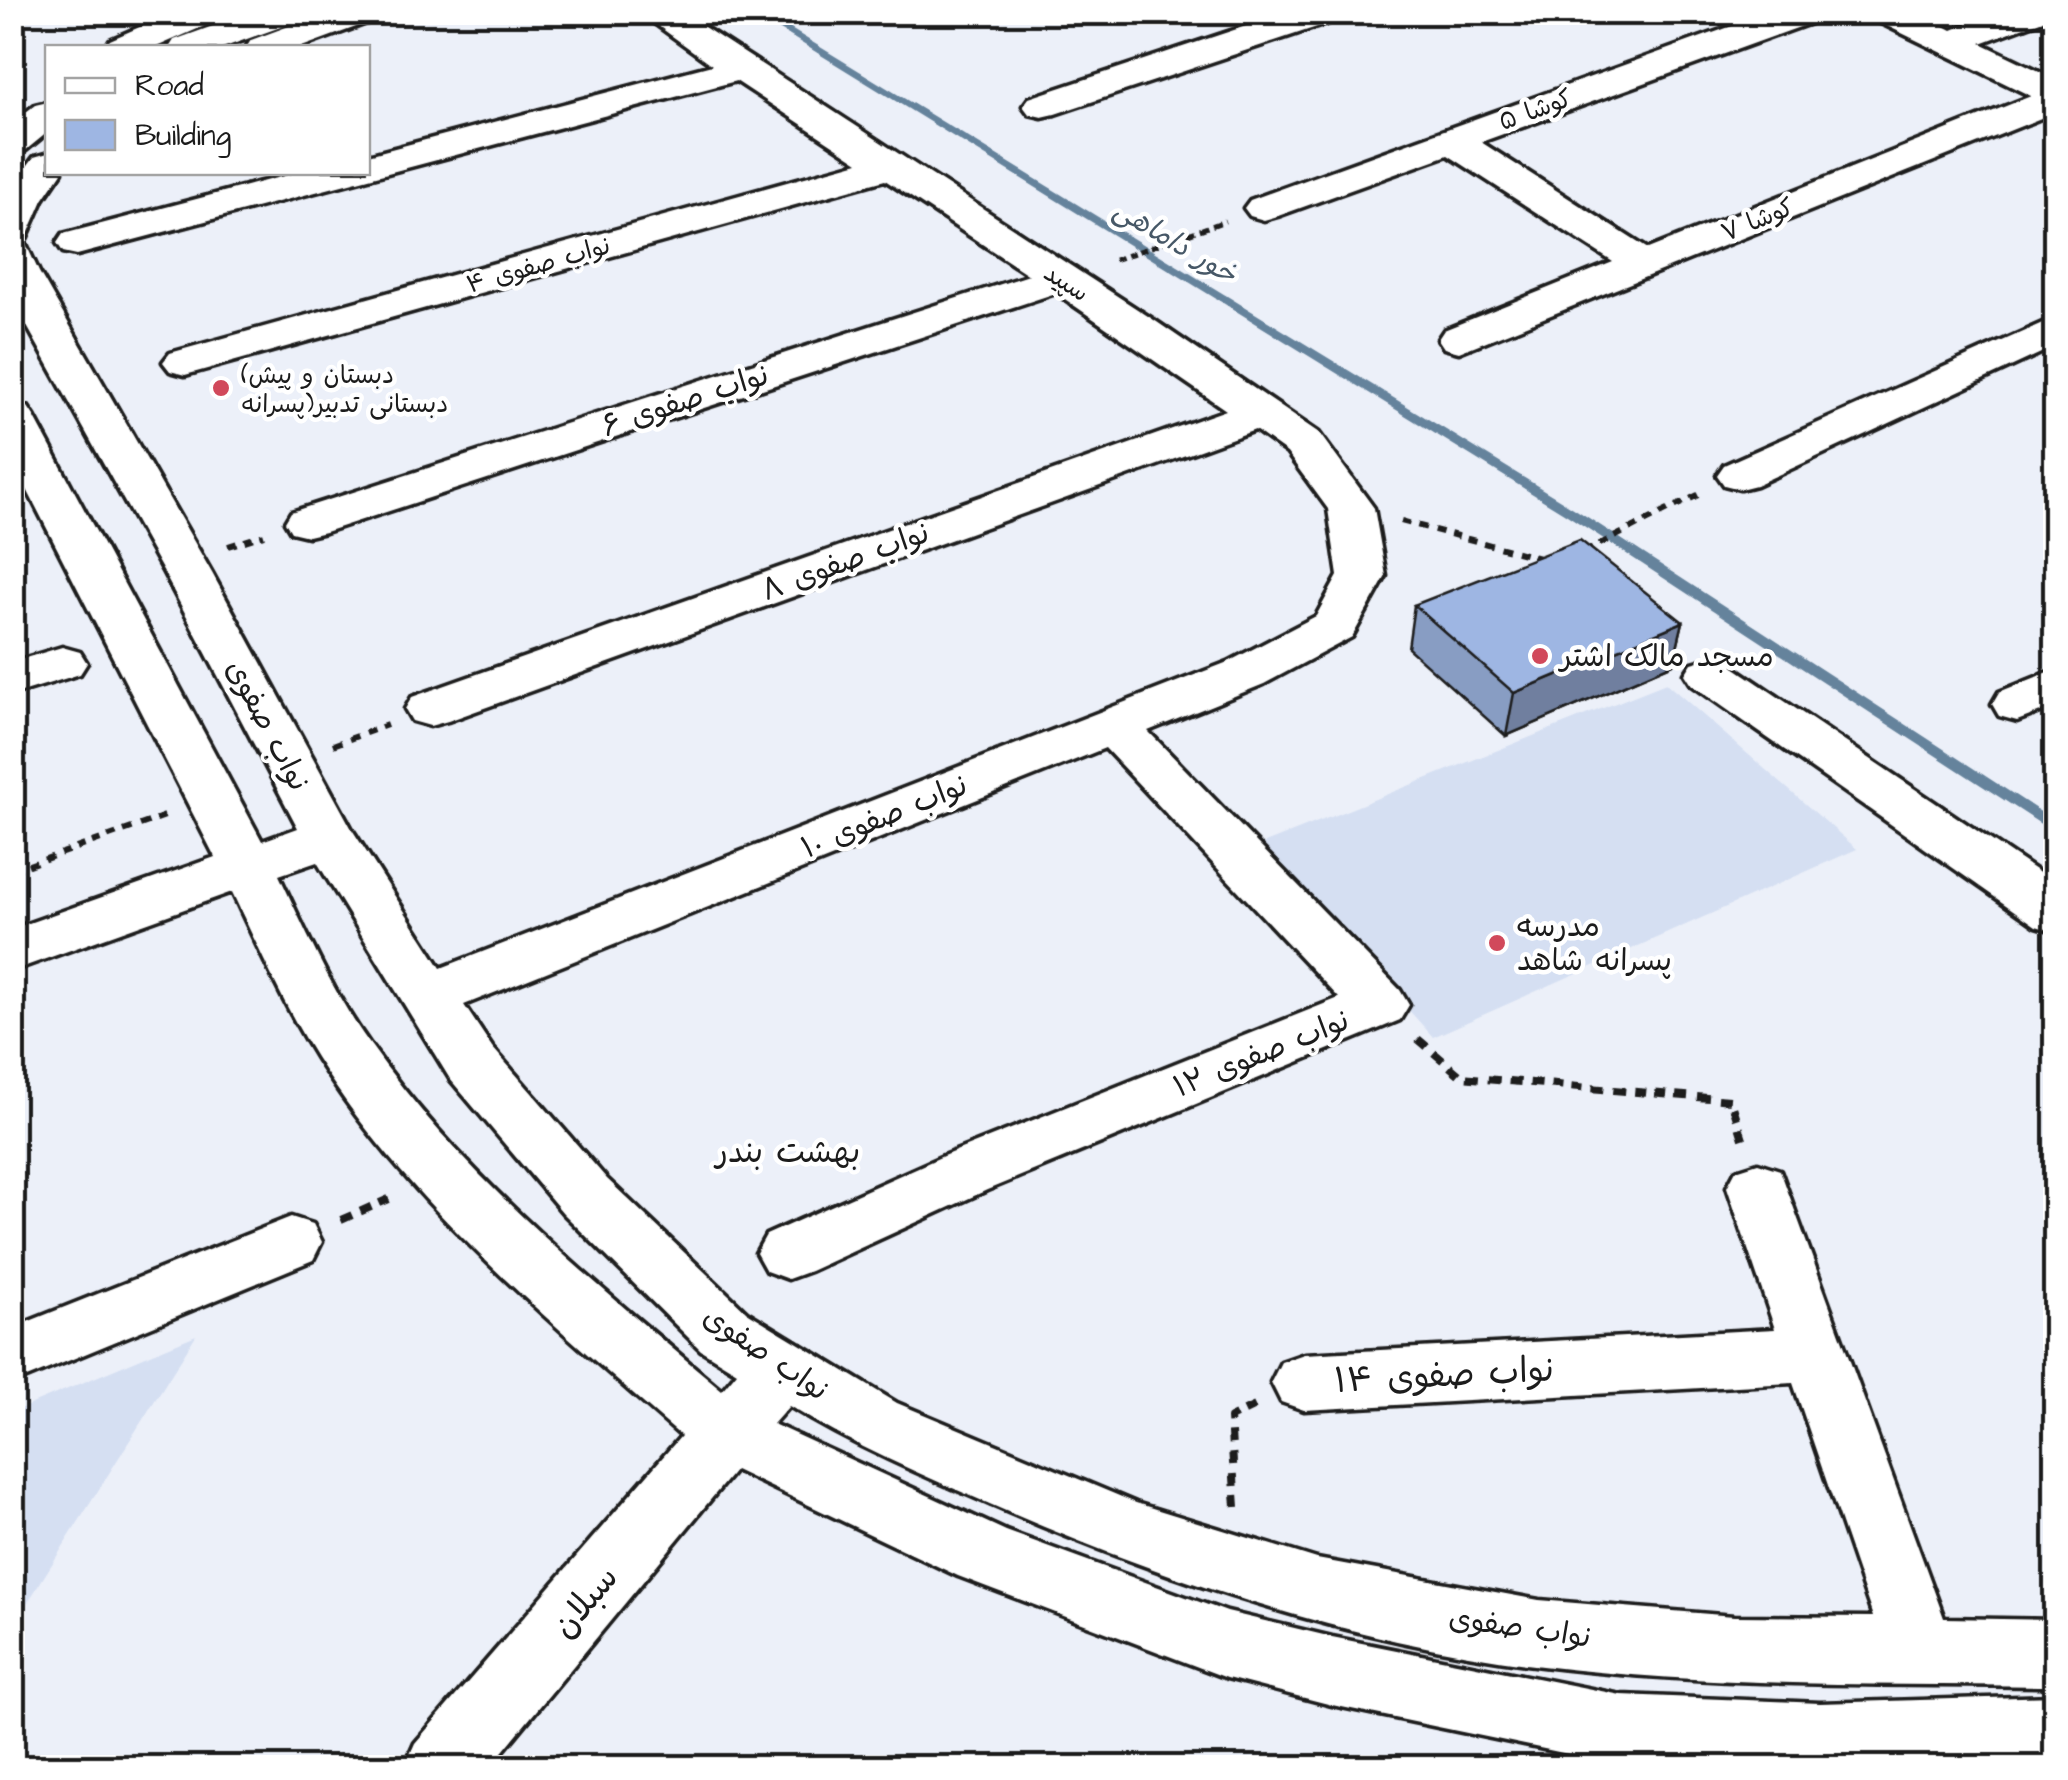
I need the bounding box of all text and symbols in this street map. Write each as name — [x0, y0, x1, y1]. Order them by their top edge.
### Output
legend — [45, 45, 370, 175]
text: Road — [135, 65, 204, 107]
street label: کوشا ۵ — [1494, 81, 1577, 140]
text: Building — [135, 115, 231, 158]
water label: خور داماهی — [1107, 190, 1244, 295]
street label: کوشا ۷ — [1716, 190, 1799, 251]
street label: نواب صفوی ۴ — [462, 228, 614, 303]
street label: سپید — [1037, 256, 1095, 311]
street label: نواب صفوی ۶ — [596, 354, 774, 448]
place label: (دبستان و پیش دبستانی تدبیر(پسرانه — [241, 358, 448, 422]
marker: (دبستان و پیش دبستانی تدبیر(پسرانه — [210, 377, 232, 399]
street label: نواب صفوی ۸ — [755, 512, 935, 612]
place label: مسجد مالک اشتر — [1557, 636, 1774, 678]
marker: مسجد مالک اشتر — [1529, 645, 1551, 667]
street label: نواب صفوی — [215, 652, 319, 799]
street label: نواب صفوی ۱۰ — [795, 765, 974, 869]
place label: مدرسه پسرانه شاهد — [1517, 906, 1672, 982]
marker: مدرسه پسرانه شاهد — [1486, 932, 1508, 954]
street label: نواب صفوی ۱۲ — [1167, 1000, 1356, 1108]
district label: بهشت بندر — [713, 1130, 860, 1175]
street label: نواب صفوی — [694, 1296, 836, 1411]
street label: نواب صفوی ۱۴ — [1333, 1345, 1555, 1406]
street label: سبلان — [540, 1555, 630, 1649]
street label: نواب صفوی — [1446, 1597, 1594, 1659]

